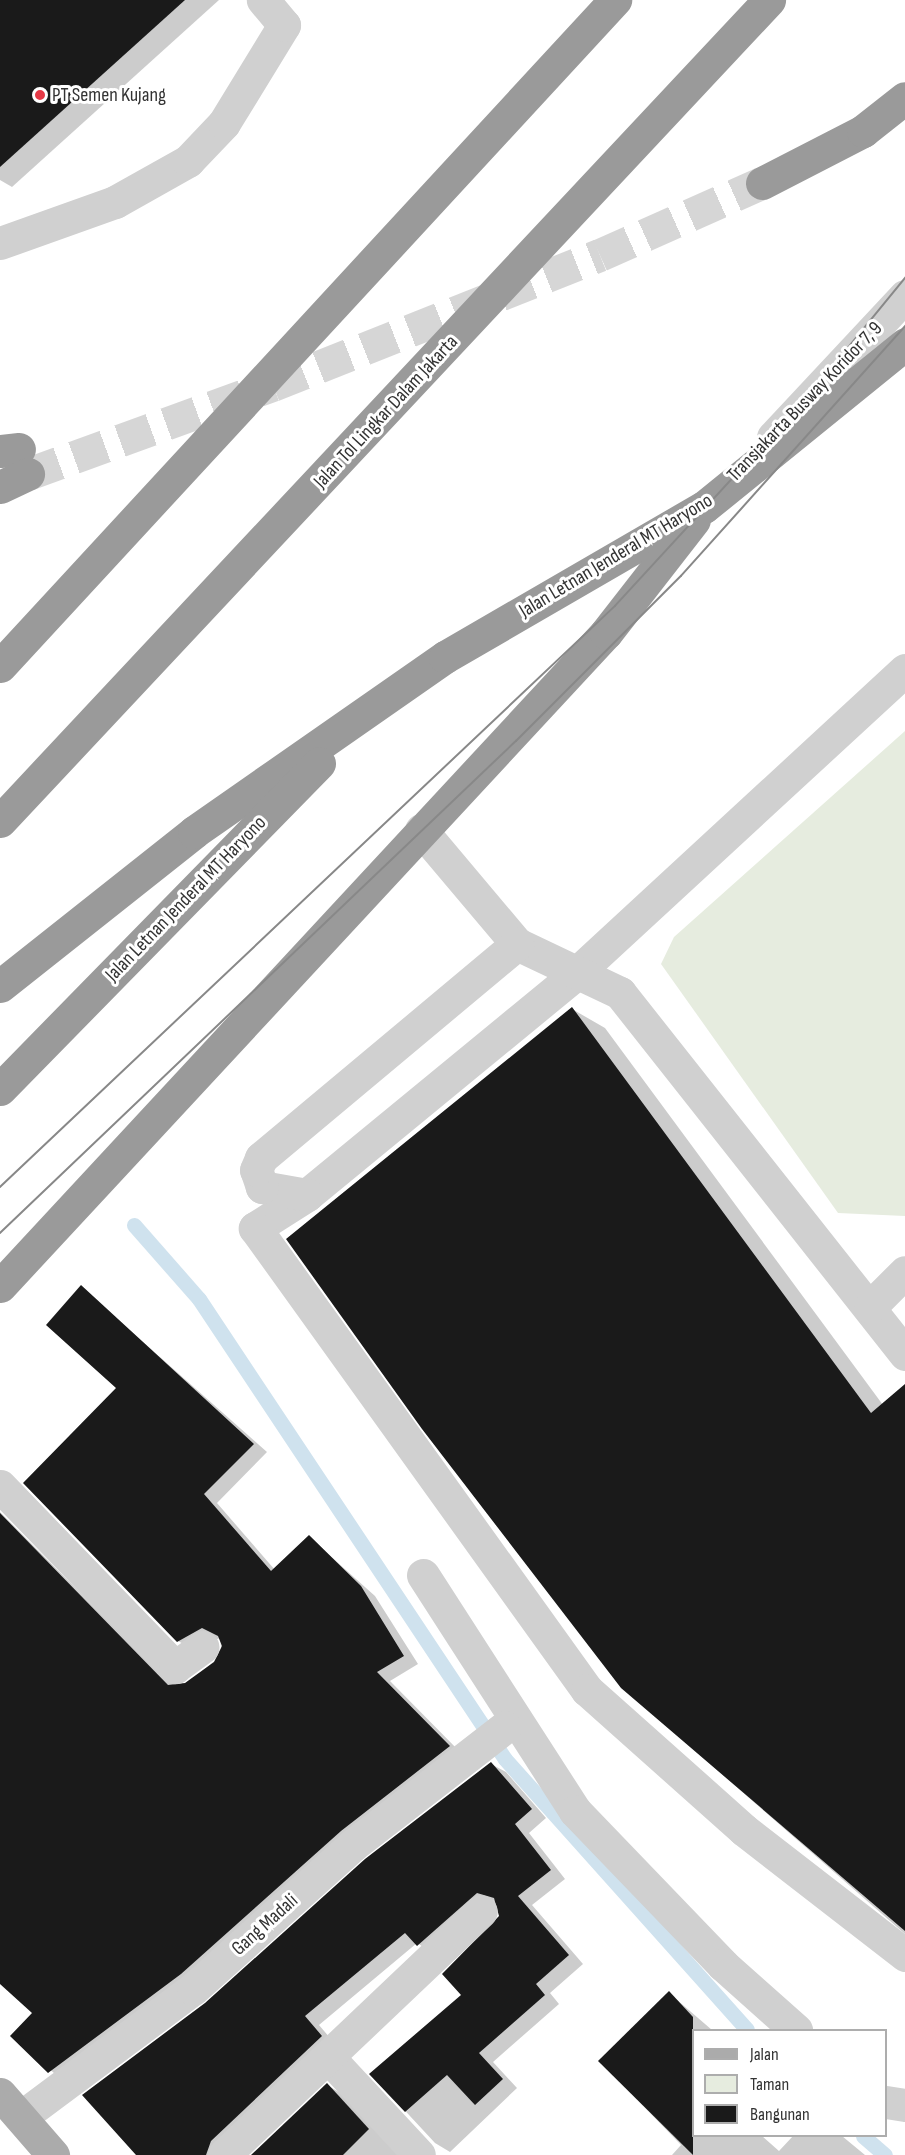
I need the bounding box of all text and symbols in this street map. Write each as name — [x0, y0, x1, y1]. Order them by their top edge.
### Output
place label: PT Semen Kujang — [52, 83, 166, 107]
marker: PT Semen Kujang — [33, 88, 47, 102]
street label: Transjakarta Busway Koridor 7, 9 — [722, 317, 888, 487]
street label: Jalan Tol Lingkar Dalam Jakarta — [309, 330, 463, 494]
street label: Jalan Letnan Jenderal MT Haryono — [515, 489, 717, 623]
street label: Jalan Letnan Jenderal MT Haryono — [101, 811, 271, 987]
street label: Gang Madali — [227, 1889, 303, 1961]
legend — [692, 2029, 887, 2137]
text: Jalan — [750, 2044, 779, 2065]
text: Taman — [750, 2074, 789, 2095]
text: Bangunan — [750, 2104, 810, 2125]

